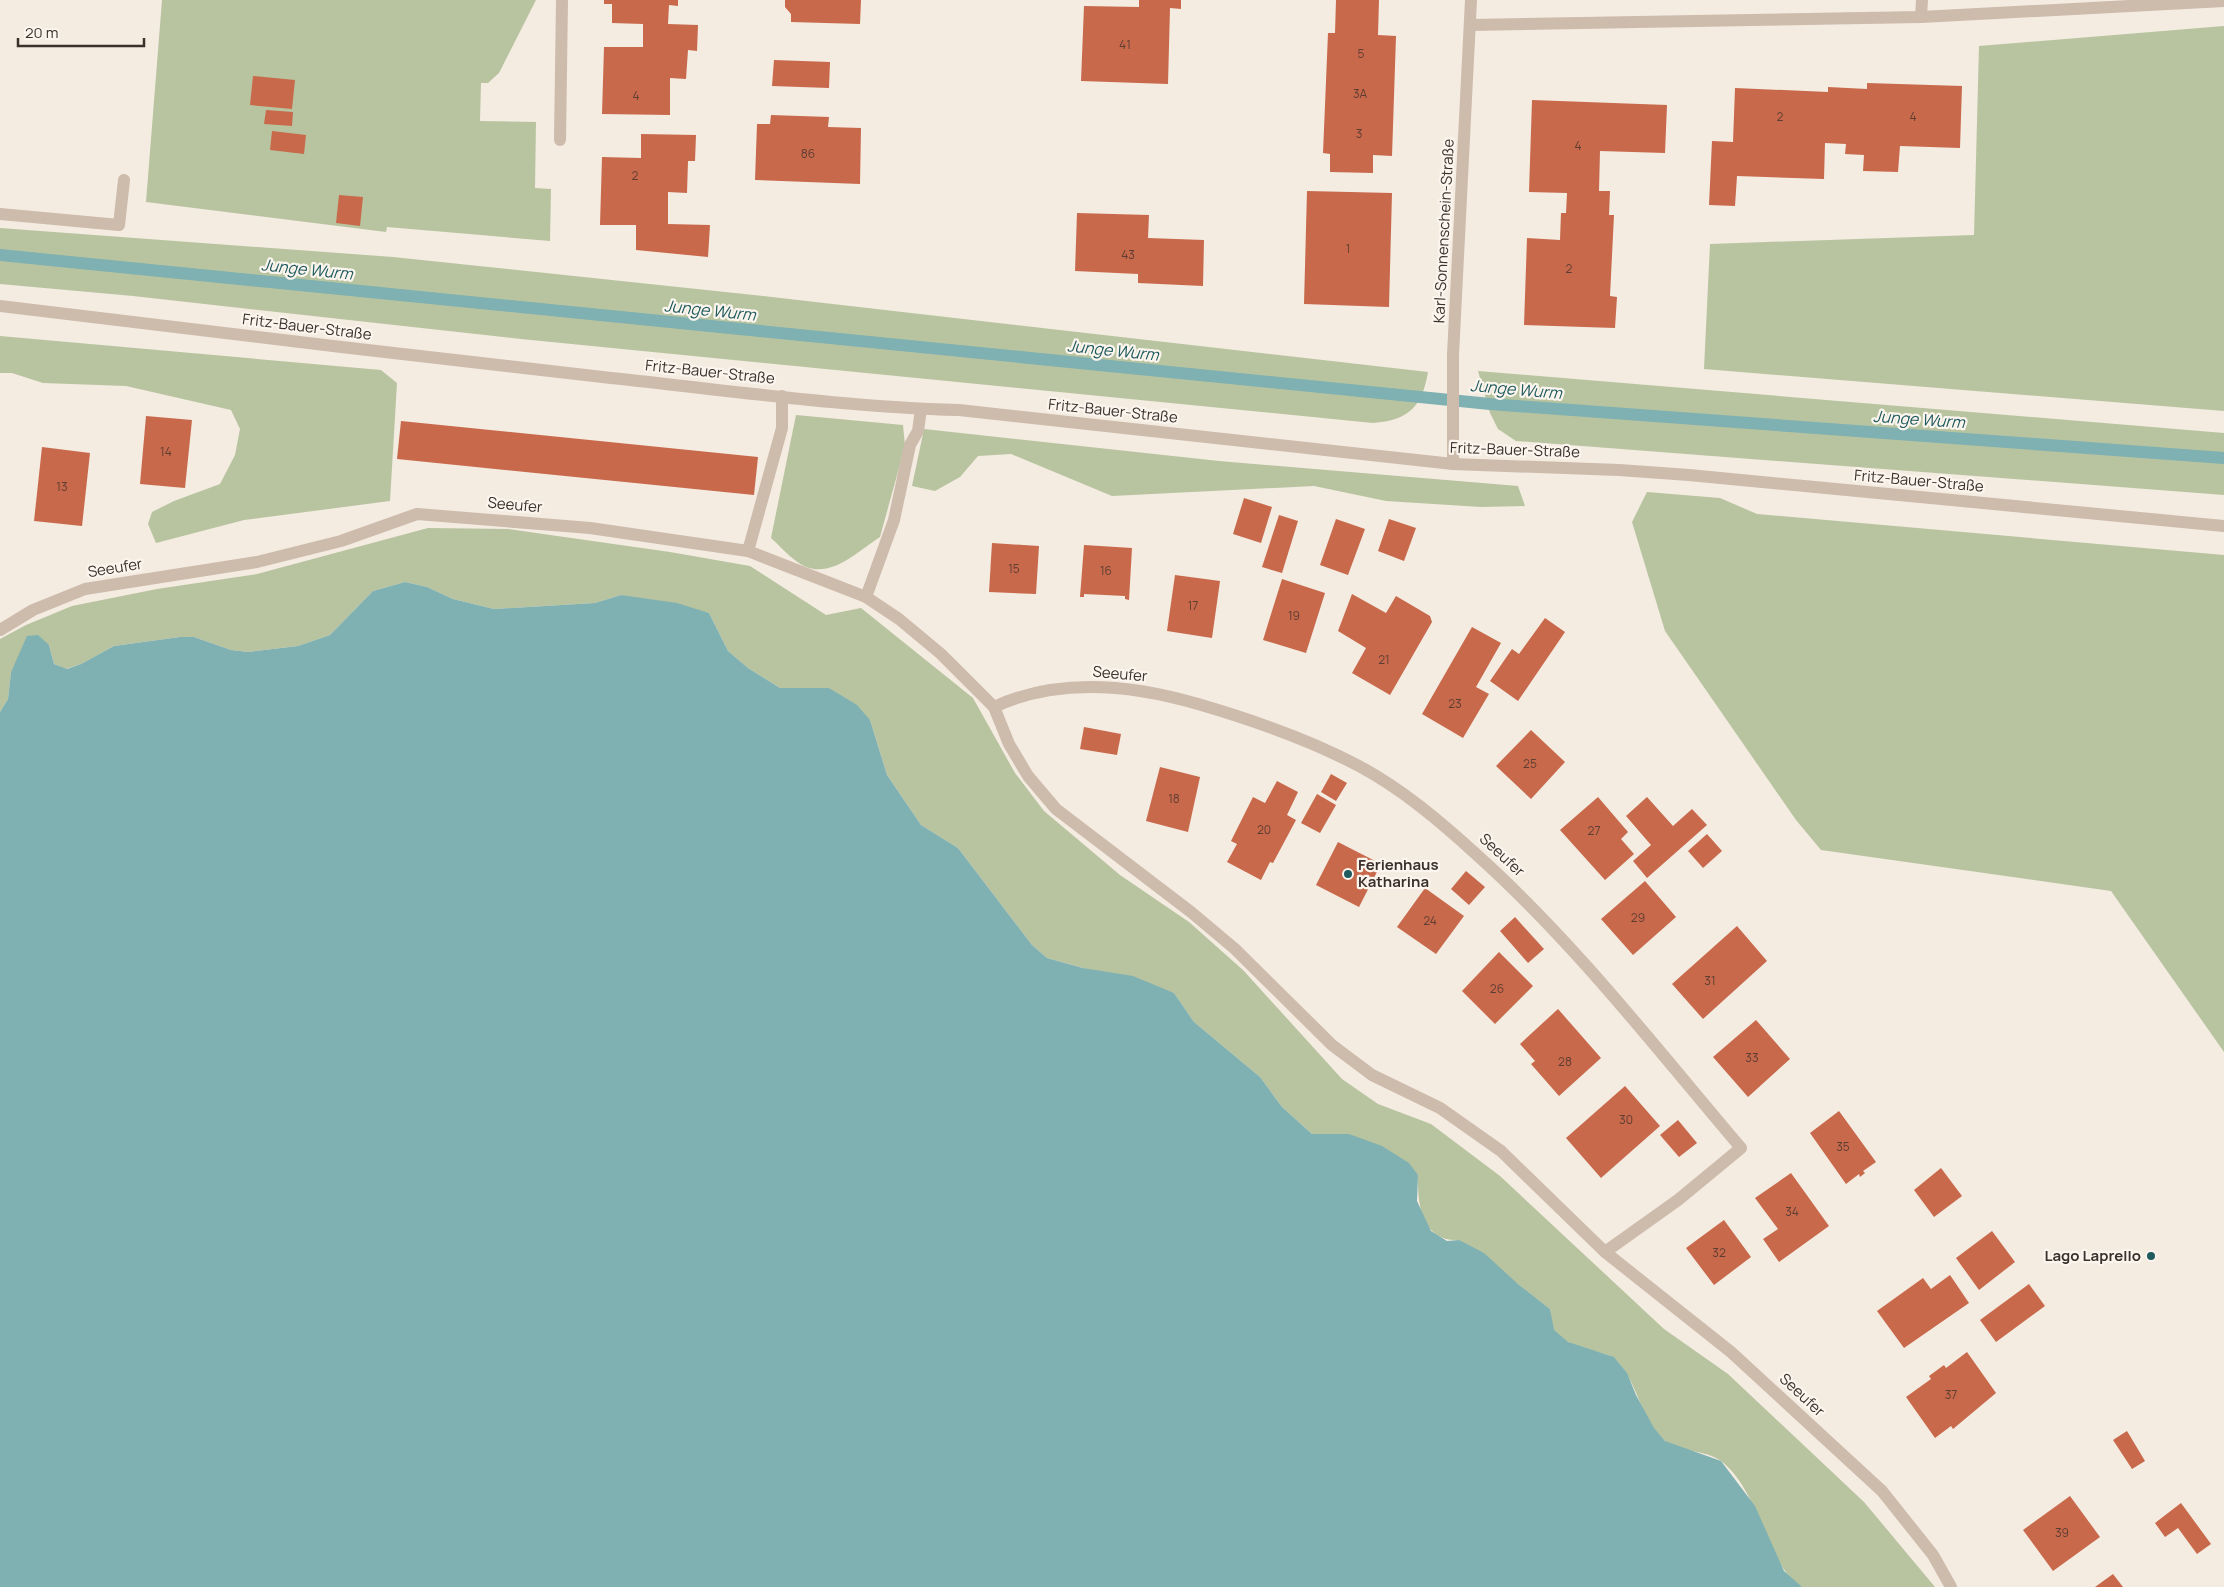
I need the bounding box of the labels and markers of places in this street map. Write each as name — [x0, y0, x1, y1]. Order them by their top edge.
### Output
place label: Ferienhaus Katharina — [1358, 854, 1439, 892]
marker: Ferienhaus Katharina — [1342, 868, 1354, 880]
place label: Lago Laprello — [2044, 1245, 2141, 1266]
marker: Lago Laprello — [2145, 1250, 2157, 1262]

